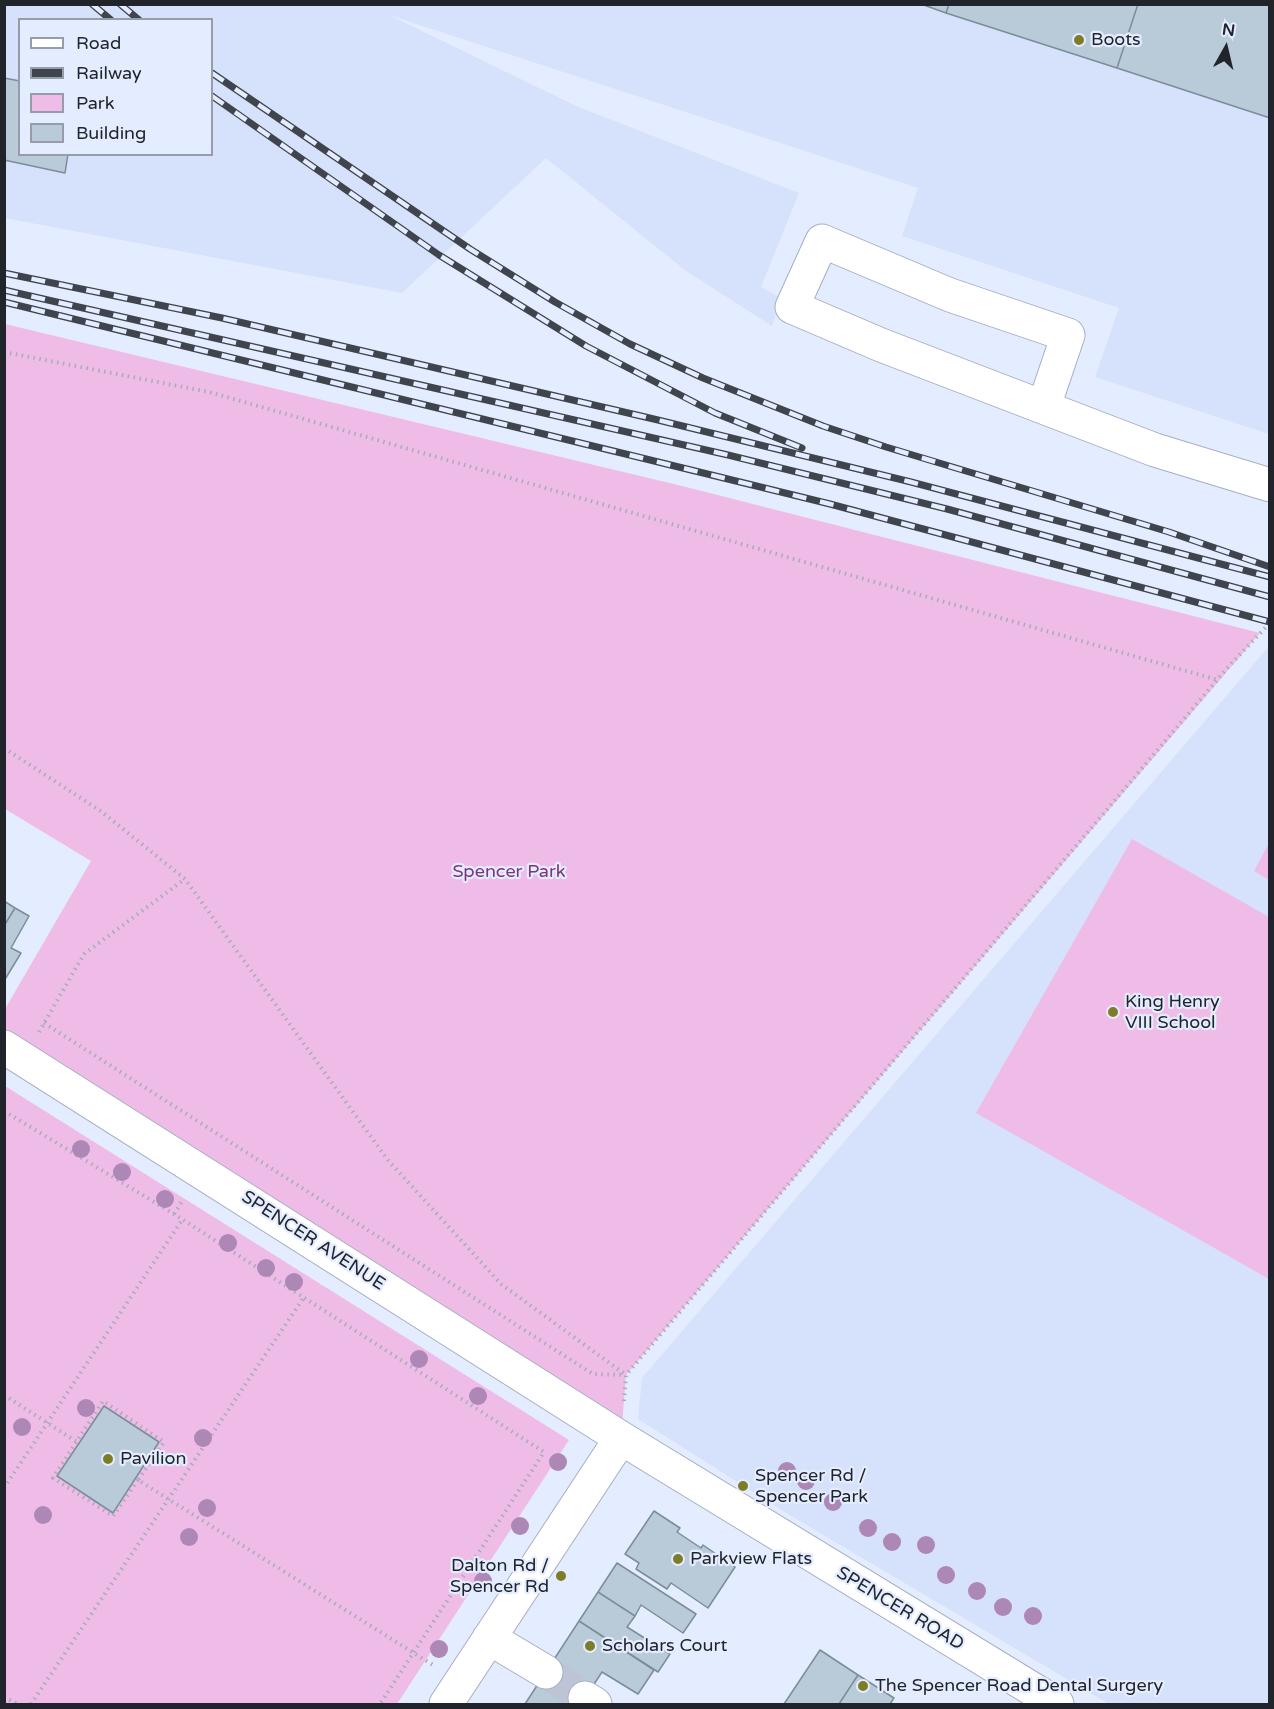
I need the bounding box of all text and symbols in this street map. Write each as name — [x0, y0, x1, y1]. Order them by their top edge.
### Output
legend — [18, 18, 213, 156]
north arrow — [1196, 18, 1256, 78]
text: N — [1221, 19, 1236, 41]
place label: Boots — [1091, 29, 1141, 51]
text: Road — [76, 32, 121, 54]
marker: Boots — [1072, 33, 1086, 47]
text: Railway — [76, 62, 142, 84]
text: Park — [76, 92, 114, 114]
text: Building — [76, 122, 146, 144]
park label: Spencer Park — [452, 861, 566, 883]
place label: King Henry VIII School — [1125, 991, 1220, 1034]
marker: King Henry VIII School — [1106, 1005, 1120, 1019]
street label: SPENCER AVENUE — [237, 1187, 389, 1295]
place label: Pavilion — [120, 1448, 186, 1470]
marker: Pavilion — [101, 1452, 115, 1466]
place label: Spencer Rd / Spencer Park — [755, 1465, 868, 1508]
marker: Spencer Rd / Spencer Park — [736, 1479, 750, 1493]
place label: Parkview Flats — [690, 1548, 812, 1570]
marker: Parkview Flats — [671, 1552, 685, 1566]
place label: Dalton Rd / Spencer Rd — [450, 1555, 549, 1598]
street label: SPENCER ROAD — [832, 1562, 968, 1656]
marker: Dalton Rd / Spencer Rd — [554, 1569, 568, 1583]
place label: Scholars Court — [602, 1635, 727, 1657]
marker: Scholars Court — [583, 1639, 597, 1653]
place label: The Spencer Road Dental Surgery — [875, 1675, 1163, 1697]
marker: The Spencer Road Dental Surgery — [856, 1679, 870, 1693]

